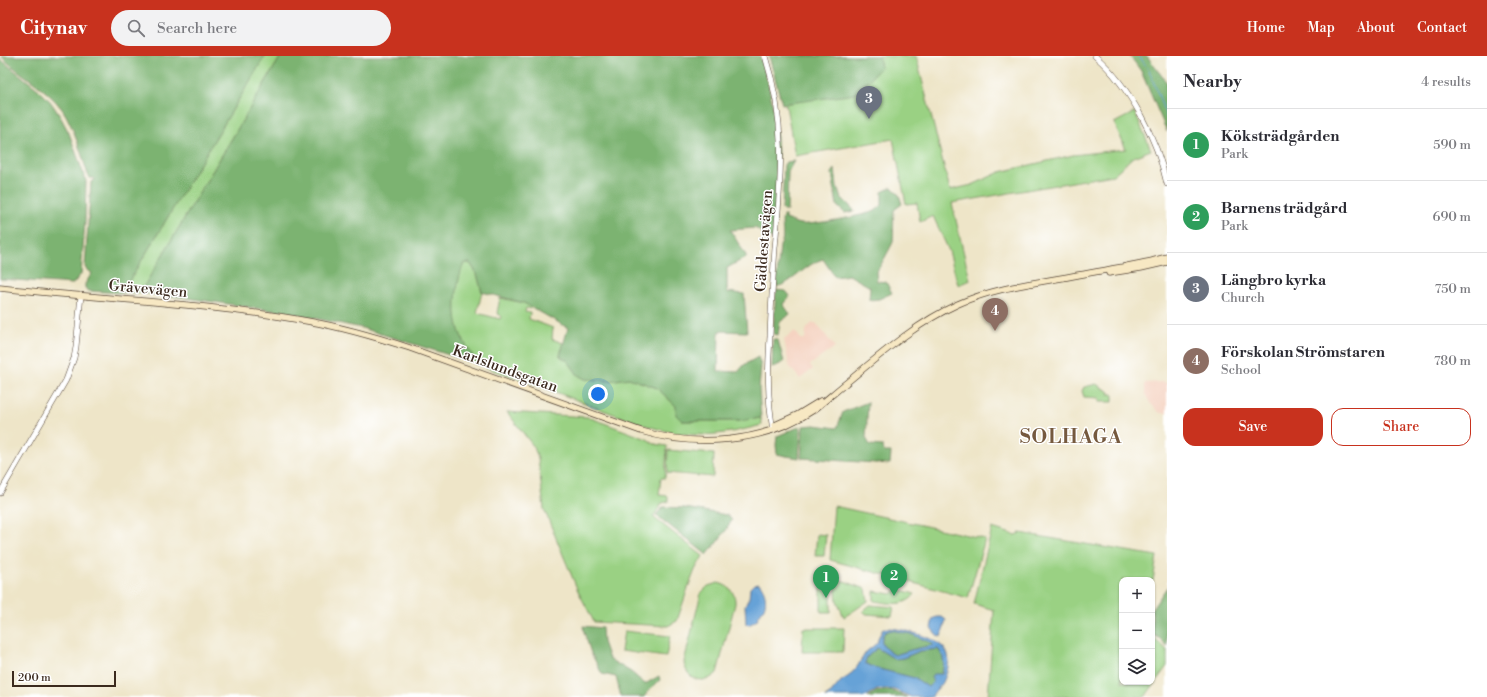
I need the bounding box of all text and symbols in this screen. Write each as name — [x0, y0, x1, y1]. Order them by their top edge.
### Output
search box — [111, 10, 391, 46]
text: Citynav — [20, 16, 87, 40]
icon: search — [125, 17, 147, 39]
text: Search here — [157, 19, 237, 38]
text: Home — [1247, 19, 1285, 37]
text: Map — [1307, 19, 1335, 37]
text: About — [1357, 19, 1395, 37]
text: Contact — [1417, 19, 1467, 37]
text: Nearby — [1183, 71, 1242, 93]
text: 4 results — [1421, 74, 1471, 90]
pin: 3 — [856, 86, 882, 119]
text: Köksträdgården — [1221, 127, 1339, 146]
text: 1 — [1193, 137, 1199, 153]
text: 590 m — [1433, 137, 1471, 153]
text: Park — [1221, 146, 1248, 162]
street label: Gäddestavägen — [751, 189, 777, 293]
text: Barnens trädgård — [1221, 199, 1347, 218]
text: 2 — [1192, 209, 1200, 225]
text: 690 m — [1433, 209, 1471, 225]
text: Park — [1221, 218, 1248, 234]
text: Längbro kyrka — [1221, 271, 1326, 290]
street label: Grävevägen — [108, 276, 188, 302]
text: 3 — [1192, 281, 1200, 297]
text: 750 m — [1435, 281, 1471, 297]
text: Church — [1221, 290, 1265, 306]
pin: 4 — [982, 298, 1008, 331]
street label: Karlslundsgatan — [450, 341, 560, 397]
text: Förskolan Strömstaren — [1221, 343, 1385, 362]
text: 4 — [1192, 353, 1200, 369]
text: 780 m — [1434, 353, 1471, 369]
text: School — [1221, 362, 1261, 378]
your location — [588, 384, 608, 404]
button: Save — [1183, 408, 1323, 446]
button: Share — [1331, 408, 1471, 446]
district label: SOLHAGA — [1020, 425, 1122, 449]
pin: 2 — [881, 563, 907, 596]
pin: 1 — [813, 565, 839, 598]
map controls — [1119, 577, 1155, 685]
button: + — [1119, 577, 1155, 613]
button: − — [1119, 613, 1155, 649]
button: layers — [1119, 649, 1155, 685]
scale bar — [12, 669, 116, 688]
text: 200 m — [18, 671, 51, 685]

